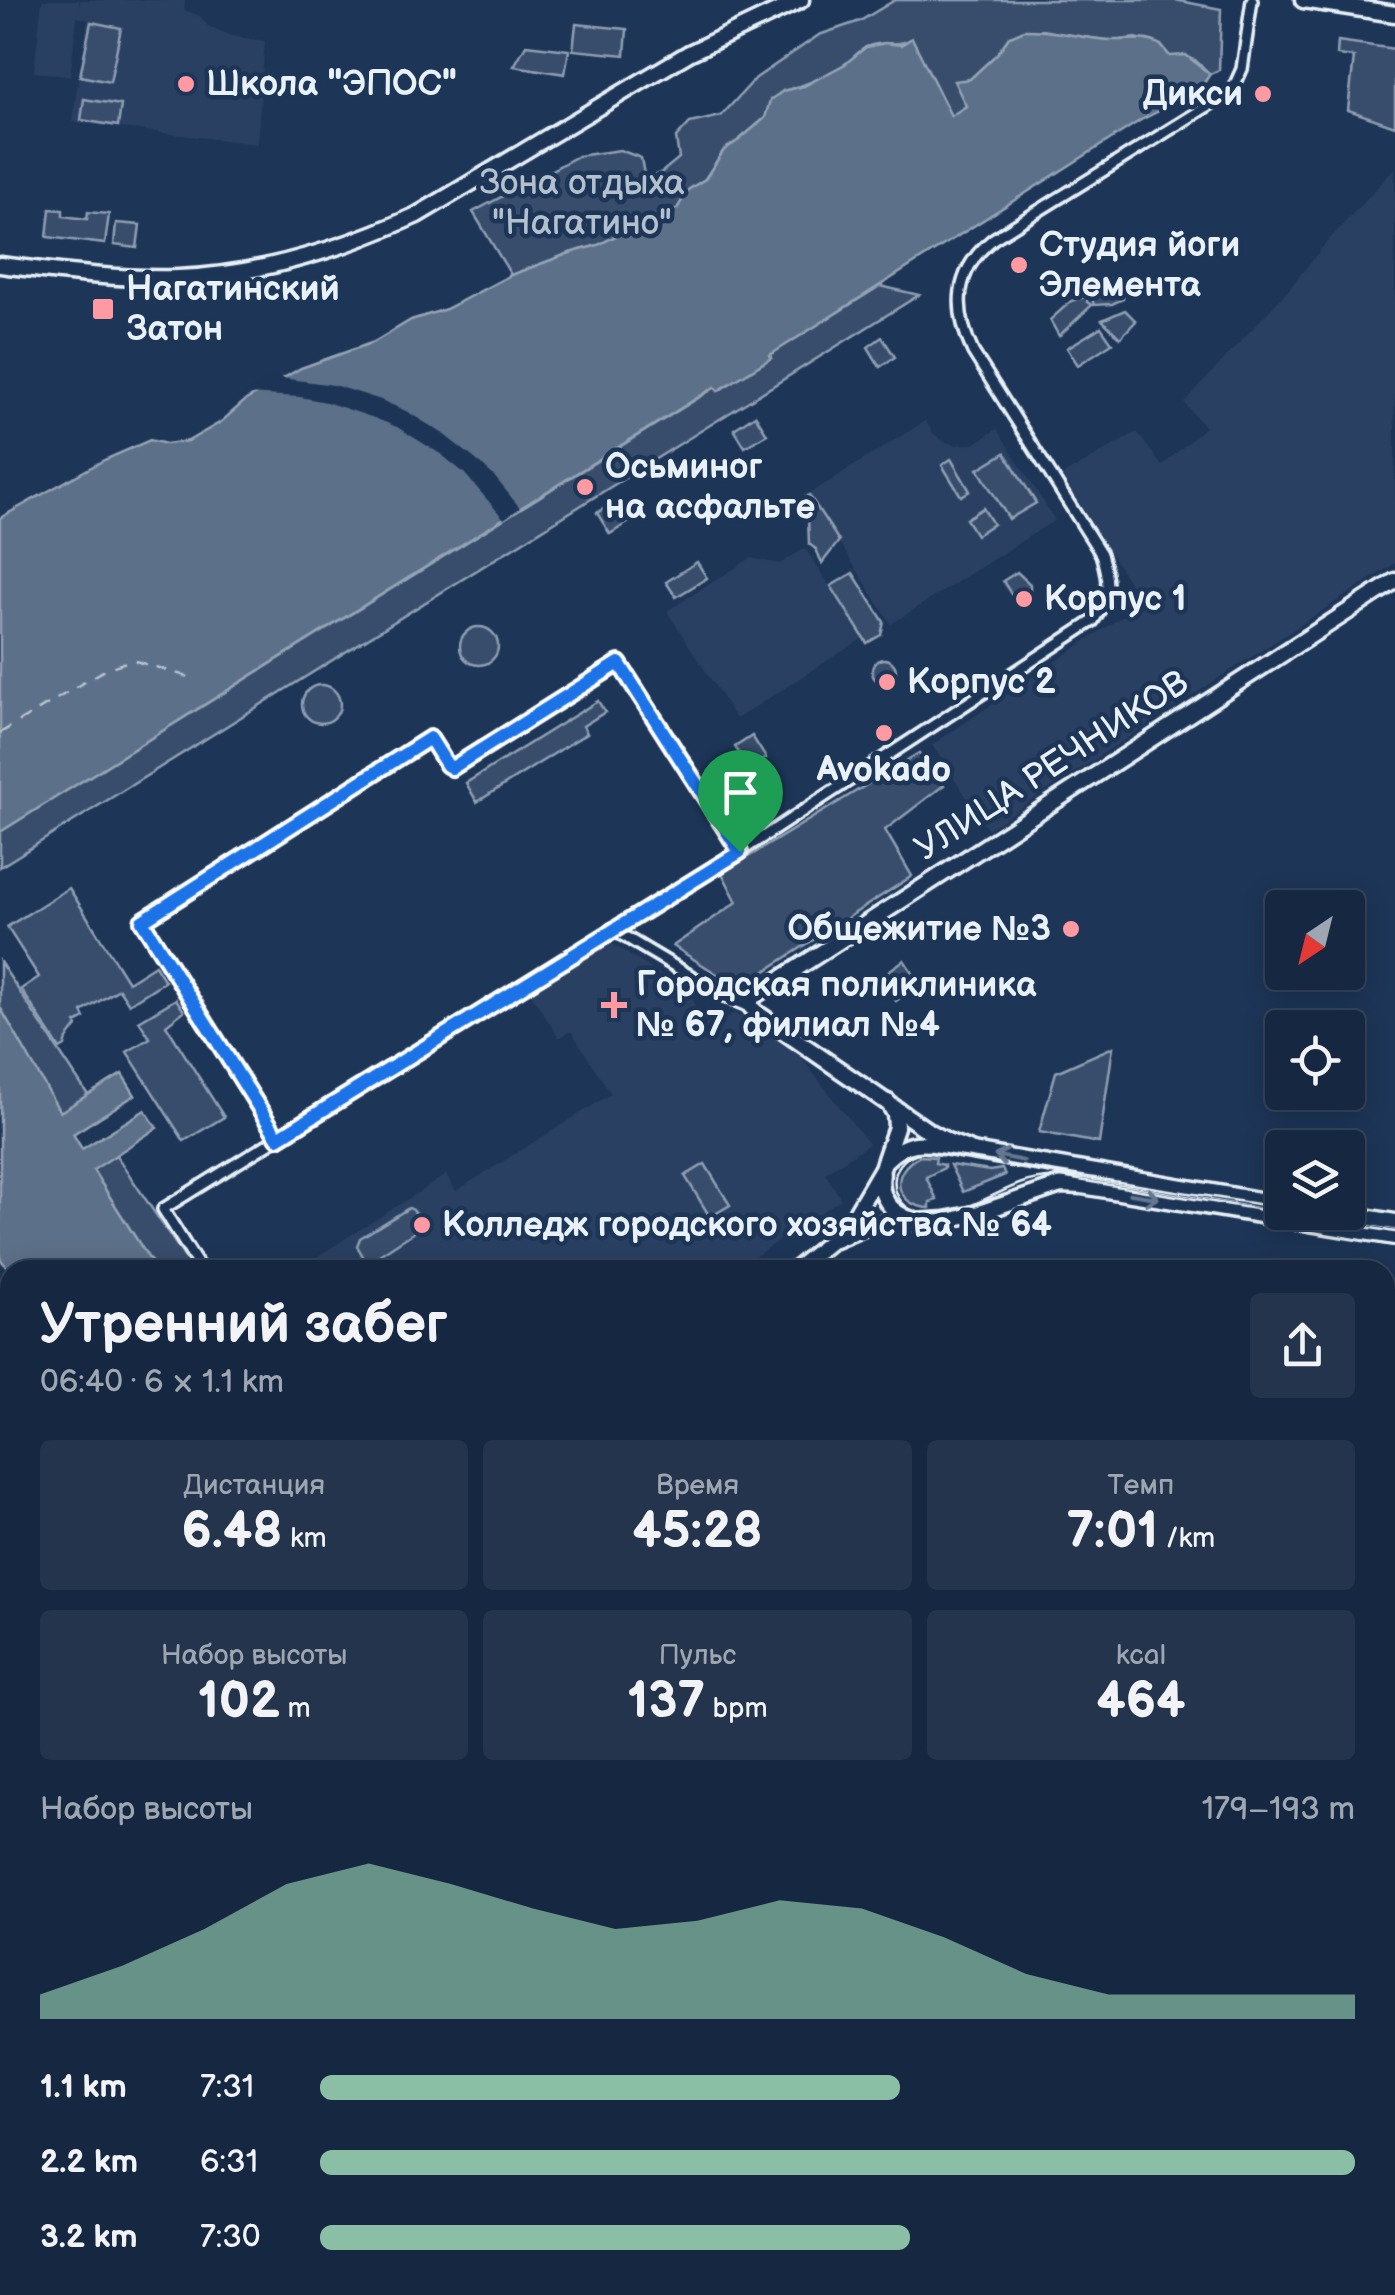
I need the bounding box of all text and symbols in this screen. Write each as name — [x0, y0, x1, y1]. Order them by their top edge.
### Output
place label: Школа "ЭПОС" — [206, 63, 457, 106]
marker: Школа "ЭПОС" — [175, 73, 197, 95]
place label: Дикси — [1143, 73, 1243, 116]
marker: Дикси — [1252, 83, 1274, 105]
park label: Зона отдыха "Нагатино" — [479, 162, 685, 245]
place label: Студия йоги Элемента — [1039, 224, 1240, 307]
marker: Студия йоги Элемента — [1008, 254, 1030, 276]
place label: Нагатинский Затон — [126, 268, 340, 351]
marker: Нагатинский Затон — [90, 296, 116, 322]
place label: Осьминог на асфальте — [605, 446, 815, 529]
marker: Осьминог на асфальте — [574, 476, 596, 498]
place label: Корпус 1 — [1044, 578, 1186, 621]
marker: Корпус 1 — [1013, 588, 1035, 610]
place label: Корпус 2 — [907, 661, 1056, 704]
street label: УЛИЦА РЕЧНИКОВ — [907, 661, 1197, 871]
marker: Корпус 2 — [876, 671, 898, 693]
marker: Avokado — [873, 722, 895, 744]
place label: Avokado — [816, 749, 951, 792]
pin — [698, 750, 783, 853]
icon: arrive — [713, 765, 768, 820]
north arrow — [1265, 890, 1365, 990]
map controls — [1265, 890, 1365, 1230]
place label: Общежитие №3 — [787, 908, 1051, 951]
marker: Общежитие №3 — [1060, 918, 1082, 940]
place label: Городская поликлиника № 67, филиал №4 — [636, 964, 1037, 1047]
marker: Городская поликлиника № 67, филиал №4 — [601, 992, 627, 1018]
button: locate — [1265, 1010, 1365, 1110]
button: layers — [1265, 1130, 1365, 1230]
one-way arrow — [993, 1147, 1025, 1166]
one-way arrow — [1127, 1187, 1160, 1205]
place label: Колледж городского хозяйства № 64 — [442, 1204, 1052, 1247]
marker: Колледж городского хозяйства № 64 — [411, 1214, 433, 1236]
text: Утренний забег — [40, 1292, 448, 1359]
button: share — [1250, 1293, 1355, 1398]
text: 06:40 · 6 × 1.1 km — [40, 1363, 284, 1402]
text: Дистанция — [183, 1469, 325, 1502]
text: Время — [656, 1469, 739, 1502]
text: Темп — [1108, 1469, 1174, 1502]
text: 6.48 — [182, 1502, 282, 1562]
text: 45:28 — [632, 1502, 763, 1562]
text: 7:01 — [1066, 1502, 1158, 1562]
text: km — [282, 1522, 327, 1555]
text: /km — [1158, 1522, 1215, 1555]
text: Набор высоты — [161, 1639, 347, 1672]
text: Пульс — [659, 1639, 736, 1672]
text: kcal — [1116, 1639, 1166, 1672]
text: 102 — [198, 1672, 280, 1732]
text: 137 — [627, 1672, 705, 1732]
text: 464 — [1096, 1672, 1185, 1732]
text: m — [280, 1692, 311, 1725]
text: bpm — [705, 1692, 768, 1725]
text: Набор высоты — [40, 1790, 253, 1829]
text: 179–193 m — [1202, 1790, 1355, 1829]
text: 1.1 km — [40, 2068, 127, 2107]
text: 7:31 — [200, 2068, 254, 2107]
text: 2.2 km — [40, 2143, 138, 2182]
text: 6:31 — [200, 2143, 258, 2182]
text: 3.2 km — [40, 2218, 138, 2257]
text: 7:30 — [200, 2218, 261, 2257]

